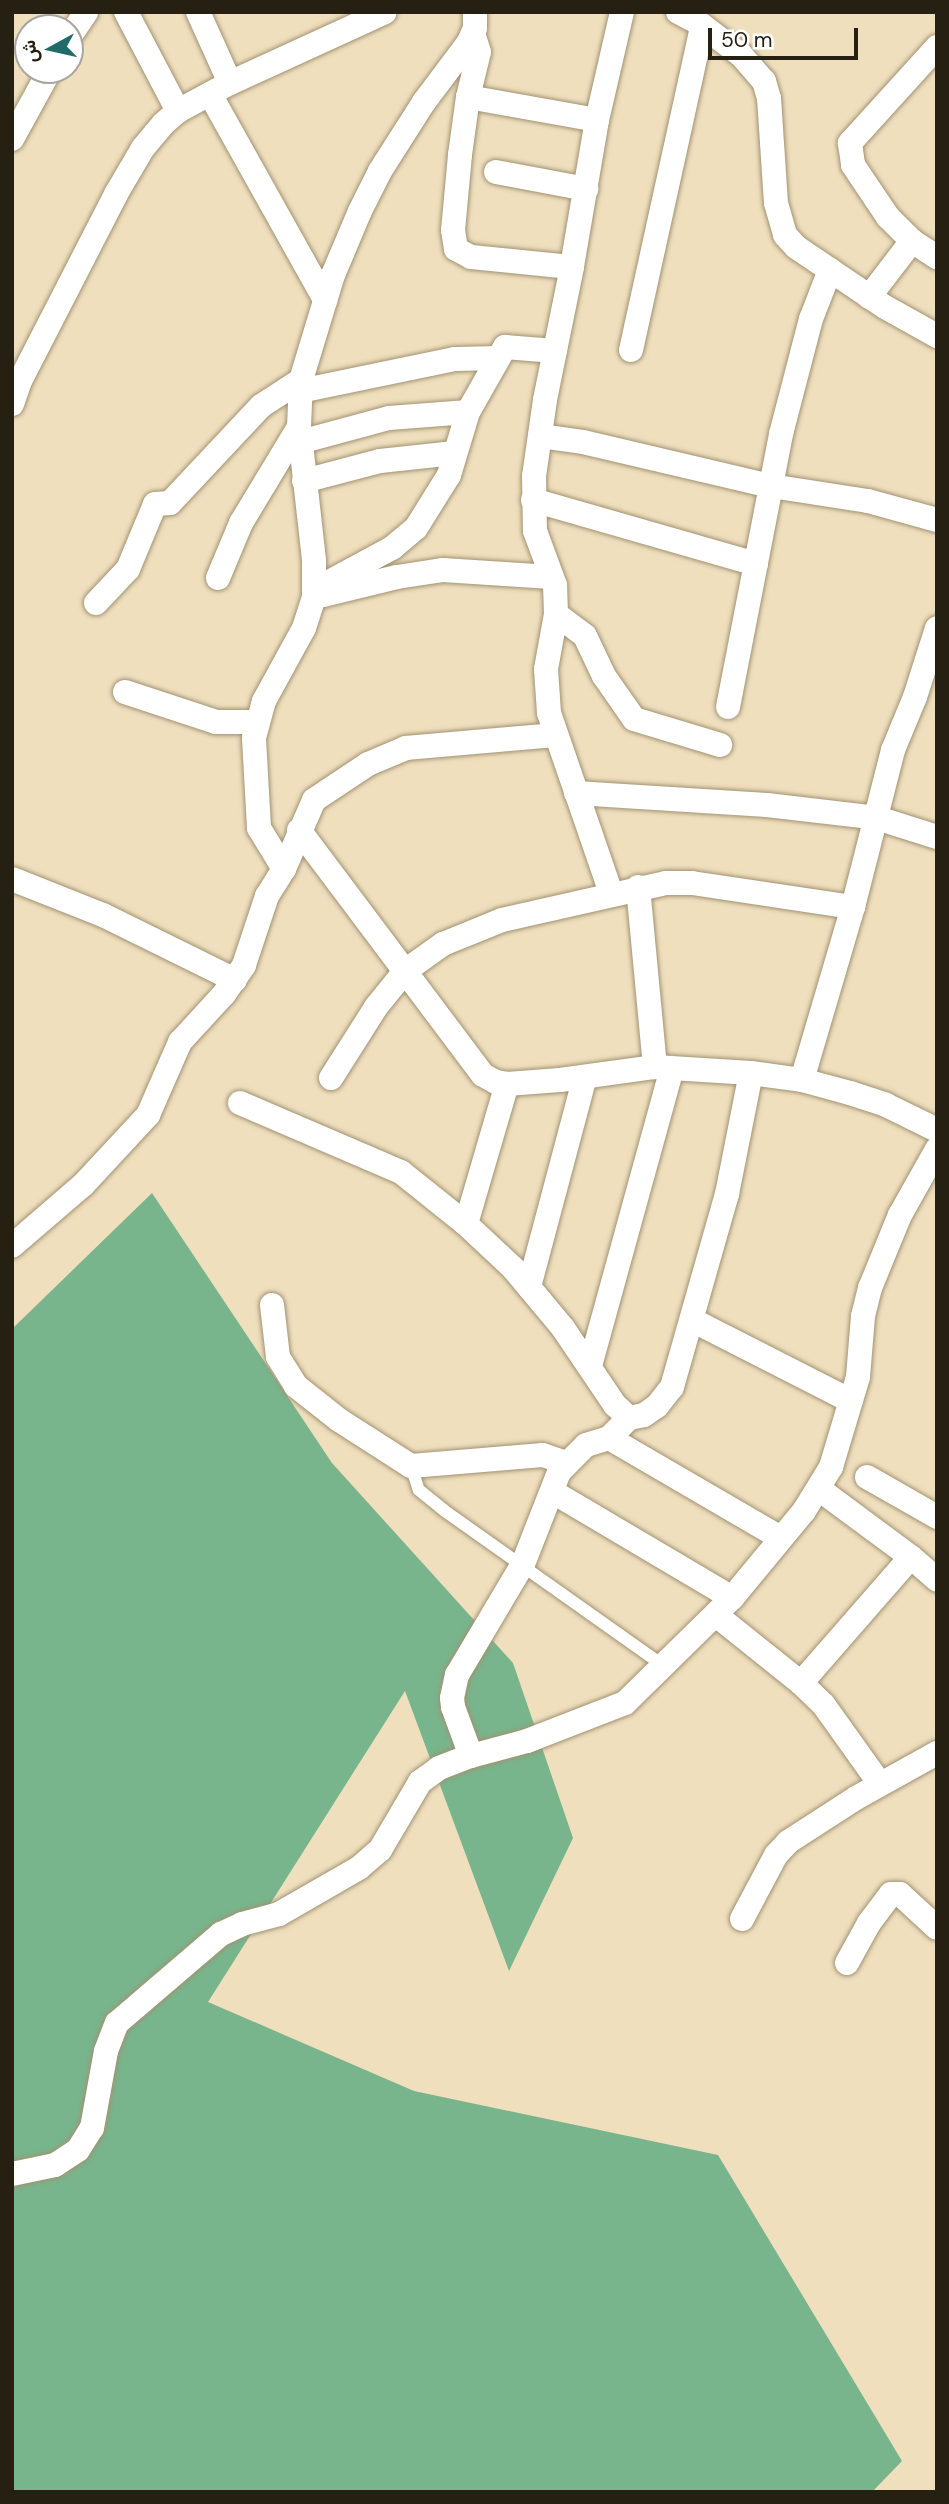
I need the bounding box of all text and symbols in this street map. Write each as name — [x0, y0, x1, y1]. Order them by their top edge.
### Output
north arrow — [14, 14, 84, 84]
scale bar — [711, 14, 862, 58]
text: 50 m — [721, 26, 772, 54]
text: ش — [16, 39, 44, 65]

